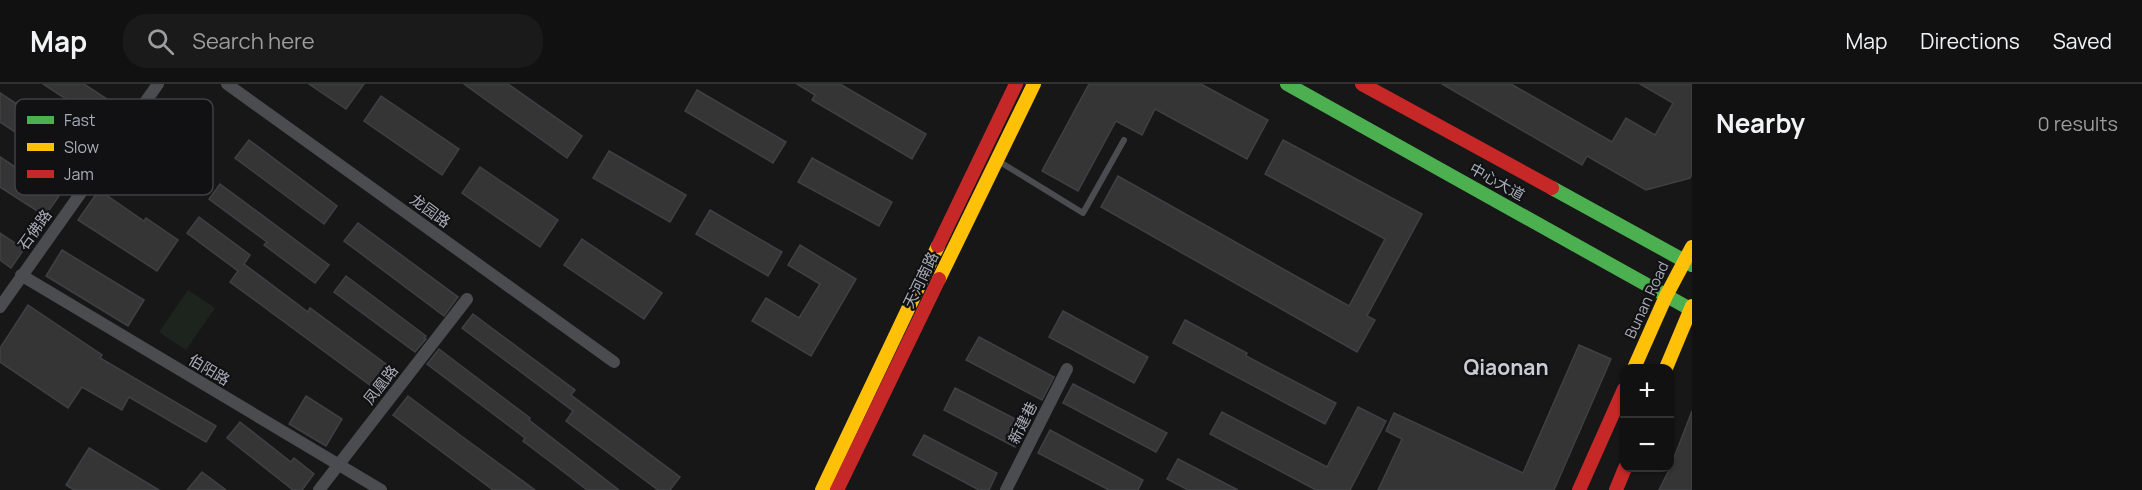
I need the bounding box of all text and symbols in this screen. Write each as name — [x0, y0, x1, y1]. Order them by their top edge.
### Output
search box — [123, 14, 543, 68]
text: Map — [30, 22, 87, 60]
icon: search — [144, 25, 177, 58]
text: Search here — [192, 26, 315, 56]
text: Map — [1846, 27, 1887, 55]
text: Directions — [1920, 27, 2020, 55]
text: Saved — [2053, 27, 2112, 55]
legend — [15, 99, 213, 195]
text: Nearby — [1716, 105, 1805, 141]
text: Fast — [64, 109, 95, 131]
text: 0 results — [2038, 110, 2118, 137]
text: Slow — [64, 136, 99, 158]
street label: 中心大道 — [1466, 158, 1529, 205]
text: Jam — [64, 163, 94, 185]
street label: 龙园路 — [406, 189, 455, 232]
street label: 石佛路 — [13, 205, 56, 254]
street label: 天河南路 — [898, 248, 943, 311]
street label: Bunan Road — [1620, 258, 1674, 342]
street label: 伯阳路 — [185, 349, 234, 390]
district label: Qiaonan — [1463, 353, 1549, 381]
street label: 凤凰路 — [358, 360, 403, 409]
map controls — [1620, 364, 1674, 472]
button: + — [1620, 364, 1674, 418]
street label: 新建巷 — [1003, 398, 1042, 448]
button: − — [1620, 418, 1674, 472]

